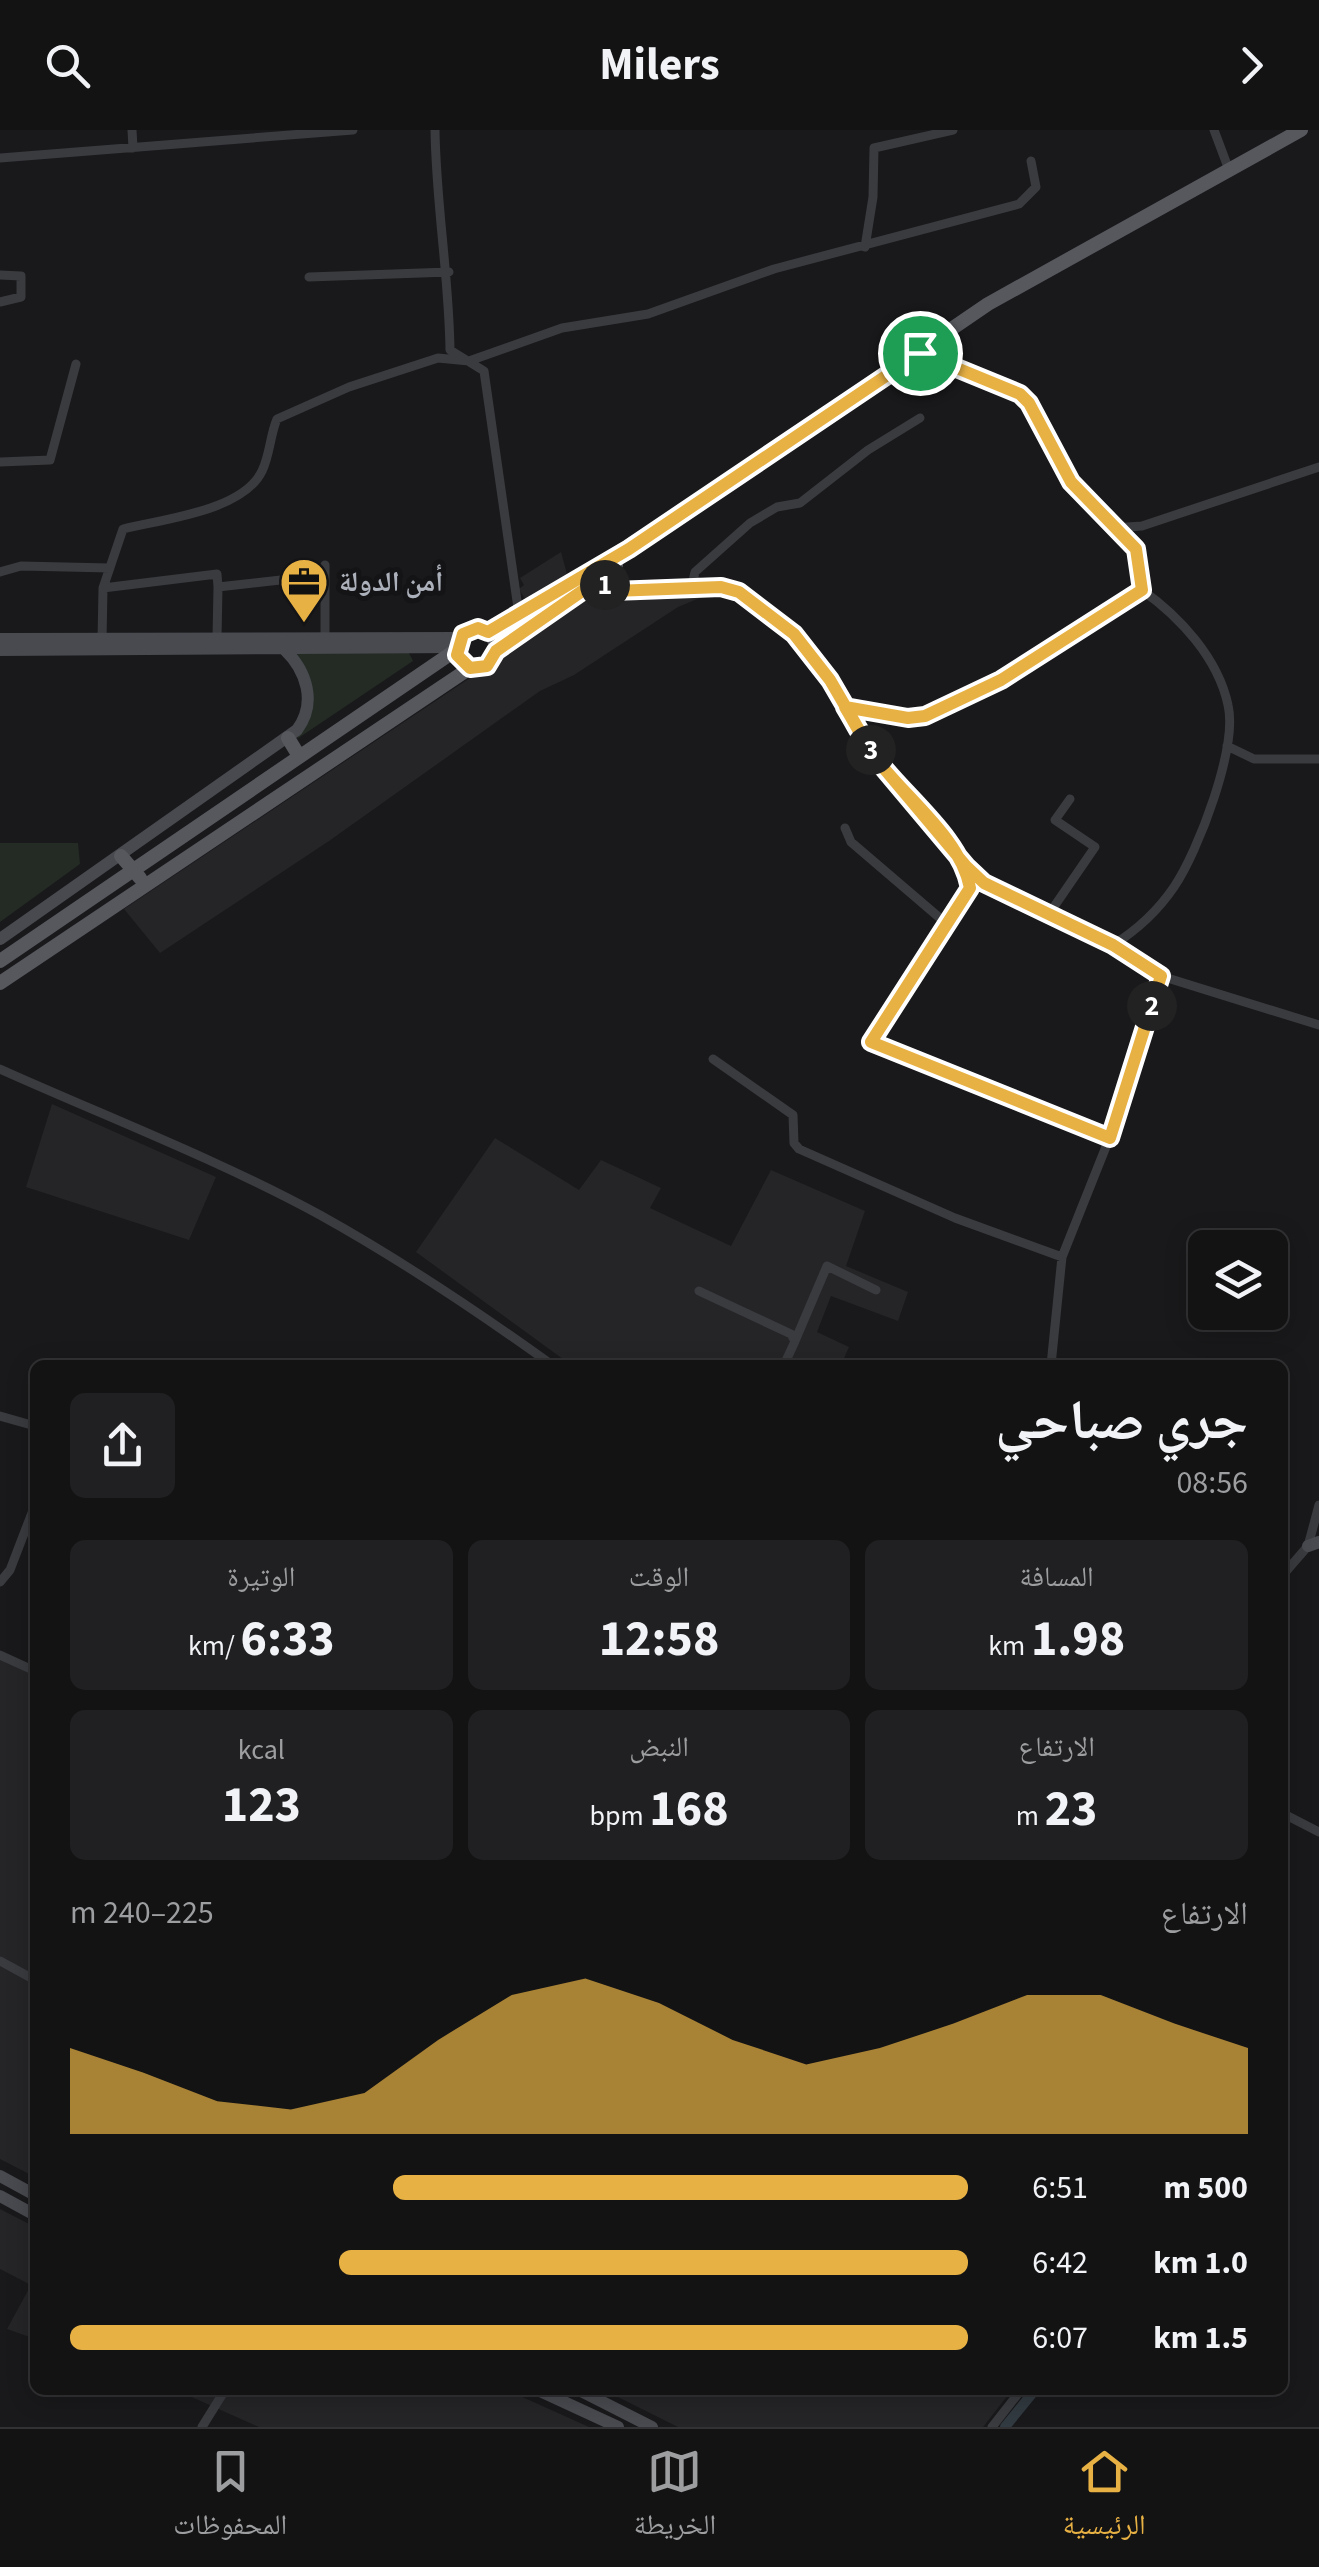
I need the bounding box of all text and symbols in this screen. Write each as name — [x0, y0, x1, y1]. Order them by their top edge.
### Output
text: Milers — [599, 33, 720, 97]
icon: search — [40, 38, 95, 93]
icon: forward — [1224, 38, 1279, 93]
pin — [878, 311, 963, 396]
icon: arrive — [893, 326, 948, 381]
office icon: أمن الدولة — [278, 556, 330, 624]
pin: 1 — [580, 560, 630, 610]
place label: أمن الدولة — [339, 562, 443, 602]
text: 1 — [598, 565, 612, 605]
pin: 3 — [846, 725, 896, 775]
text: 3 — [864, 730, 878, 770]
pin: 2 — [1127, 981, 1177, 1031]
text: 2 — [1145, 986, 1159, 1026]
map controls — [1188, 1230, 1288, 1330]
button: layers — [1188, 1230, 1288, 1330]
text: جري صباحي — [995, 1383, 1248, 1461]
button: share — [70, 1393, 175, 1498]
text: 08:56 — [1176, 1460, 1248, 1506]
text: الوتيرة — [227, 1557, 295, 1597]
text: الوقت — [629, 1557, 689, 1597]
text: المسافة — [1020, 1557, 1094, 1597]
text: 6:33 — [240, 1604, 335, 1675]
text: 12:58 — [599, 1604, 719, 1675]
text: 1.98 — [1031, 1604, 1125, 1675]
text: /km — [188, 1626, 240, 1666]
text: km — [988, 1626, 1031, 1666]
text: النبض — [629, 1727, 689, 1767]
text: الارتفاع — [1018, 1727, 1095, 1767]
text: kcal — [238, 1730, 285, 1770]
text: 123 — [222, 1770, 301, 1841]
text: 168 — [649, 1774, 729, 1845]
text: 23 — [1045, 1774, 1097, 1845]
text: bpm — [589, 1796, 649, 1836]
text: m — [1016, 1796, 1045, 1836]
text: 225–240 m — [70, 1890, 214, 1936]
text: الارتفاع — [1161, 1891, 1248, 1937]
text: 6:51 — [1032, 2165, 1088, 2211]
text: 500 m — [1163, 2165, 1248, 2211]
text: 6:42 — [1032, 2240, 1088, 2286]
text: 1.0 km — [1153, 2240, 1248, 2286]
text: 6:07 — [1032, 2315, 1088, 2361]
text: 1.5 km — [1153, 2315, 1248, 2361]
tab: المحفوظات — [173, 2444, 287, 2552]
tab: الخريطة — [634, 2444, 716, 2552]
tab: الرئيسية — [1063, 2444, 1146, 2552]

